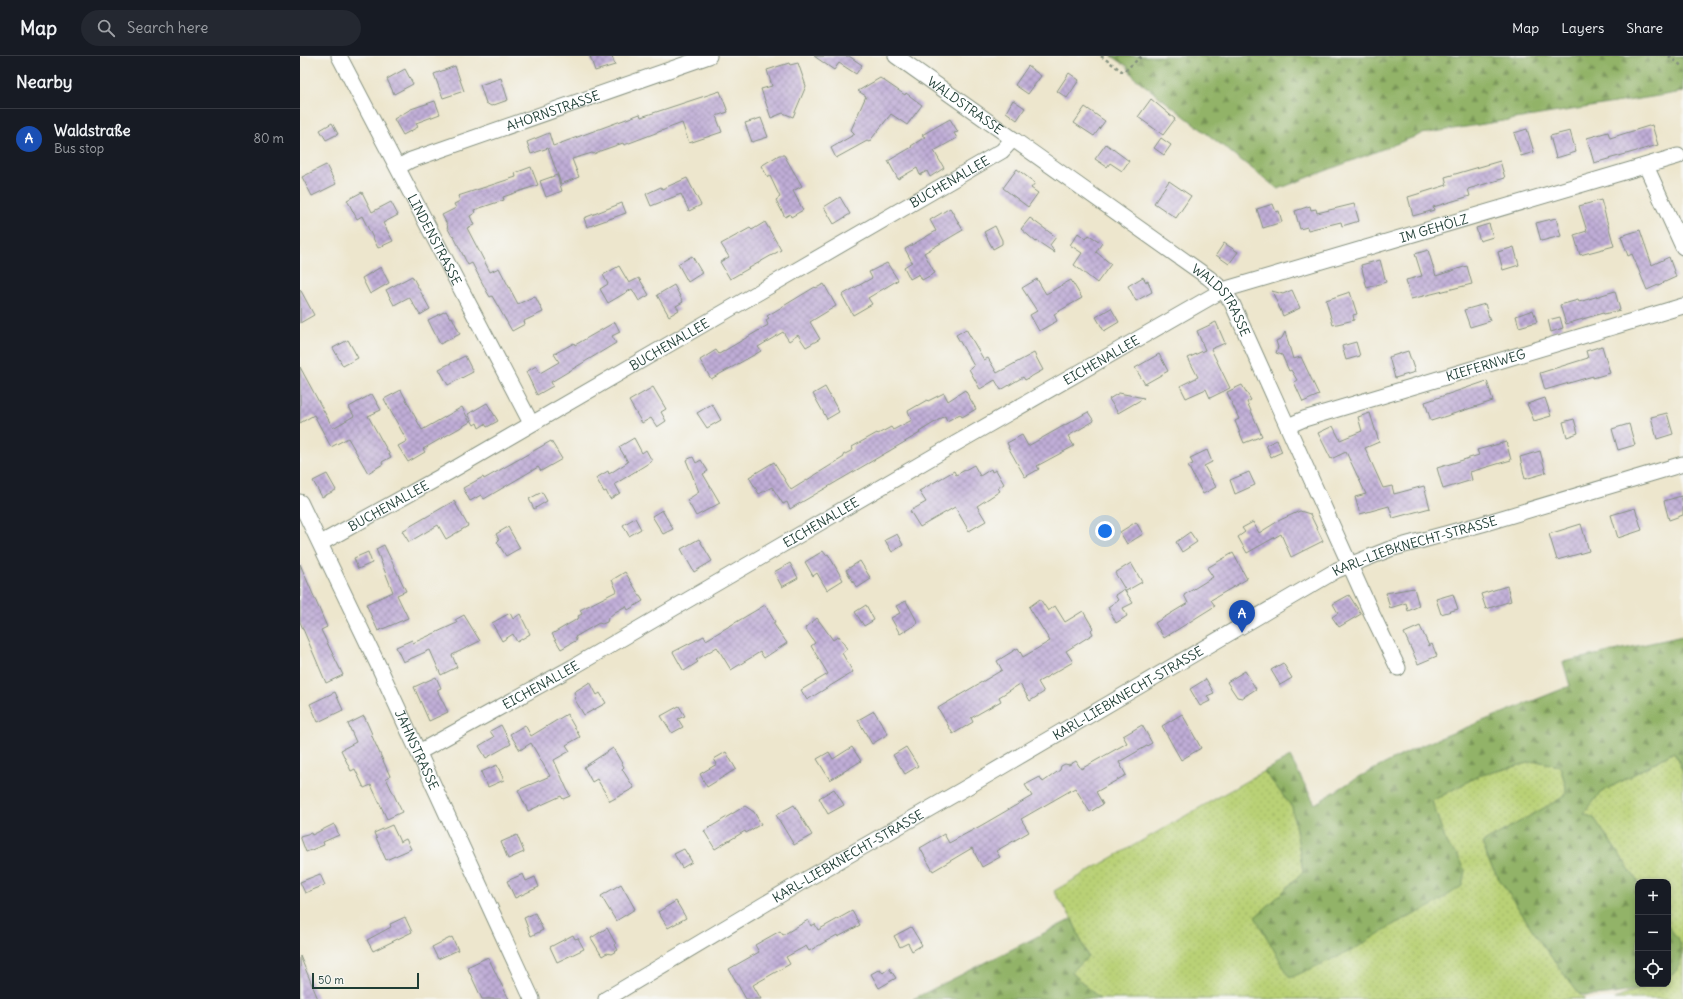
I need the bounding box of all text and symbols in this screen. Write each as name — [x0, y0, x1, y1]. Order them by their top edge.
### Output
search box — [81, 10, 361, 46]
text: Map — [20, 16, 57, 40]
icon: search — [95, 17, 117, 39]
text: Search here — [127, 18, 208, 37]
text: Map — [1512, 19, 1539, 37]
text: Layers — [1561, 19, 1604, 37]
text: Share — [1626, 19, 1663, 37]
text: Nearby — [16, 71, 72, 93]
street label: WALDSTRASSE — [924, 73, 1007, 138]
street label: AHORNSTRASSE — [504, 86, 602, 135]
text: Waldstraße — [54, 121, 131, 140]
text: A — [25, 130, 33, 147]
text: 80 m — [253, 130, 284, 147]
text: Bus stop — [54, 140, 104, 157]
street label: BUCHENALLEE — [906, 152, 993, 211]
street label: LINDENSTRASSE — [404, 191, 466, 288]
street label: IM GEHÖLZ — [1398, 210, 1470, 246]
street label: WALDSTRASSE — [1188, 260, 1254, 339]
street label: BUCHENALLEE — [626, 314, 713, 374]
street label: EICHENALLEE — [1060, 331, 1143, 388]
street label: KIEFERNWEG — [1444, 345, 1527, 385]
street label: BUCHENALLEE — [345, 476, 432, 535]
street label: EICHENALLEE — [780, 493, 862, 551]
street label: KARL-LIEBKNECHT-STRASSE — [1329, 511, 1499, 580]
your location — [1095, 521, 1115, 541]
pin: A — [1229, 600, 1255, 633]
street label: KARL-LIEBKNECHT-STRASSE — [1049, 642, 1206, 744]
street label: EICHENALLEE — [499, 657, 583, 713]
street label: JAHNSTRASSE — [391, 707, 443, 793]
street label: KARL-LIEBKNECHT-STRASSE — [769, 805, 927, 906]
map controls — [1635, 879, 1671, 987]
button: + — [1635, 879, 1671, 915]
button: − — [1635, 915, 1671, 951]
button: locate — [1635, 951, 1671, 987]
scale bar — [312, 971, 419, 990]
text: 50 m — [318, 973, 344, 987]

